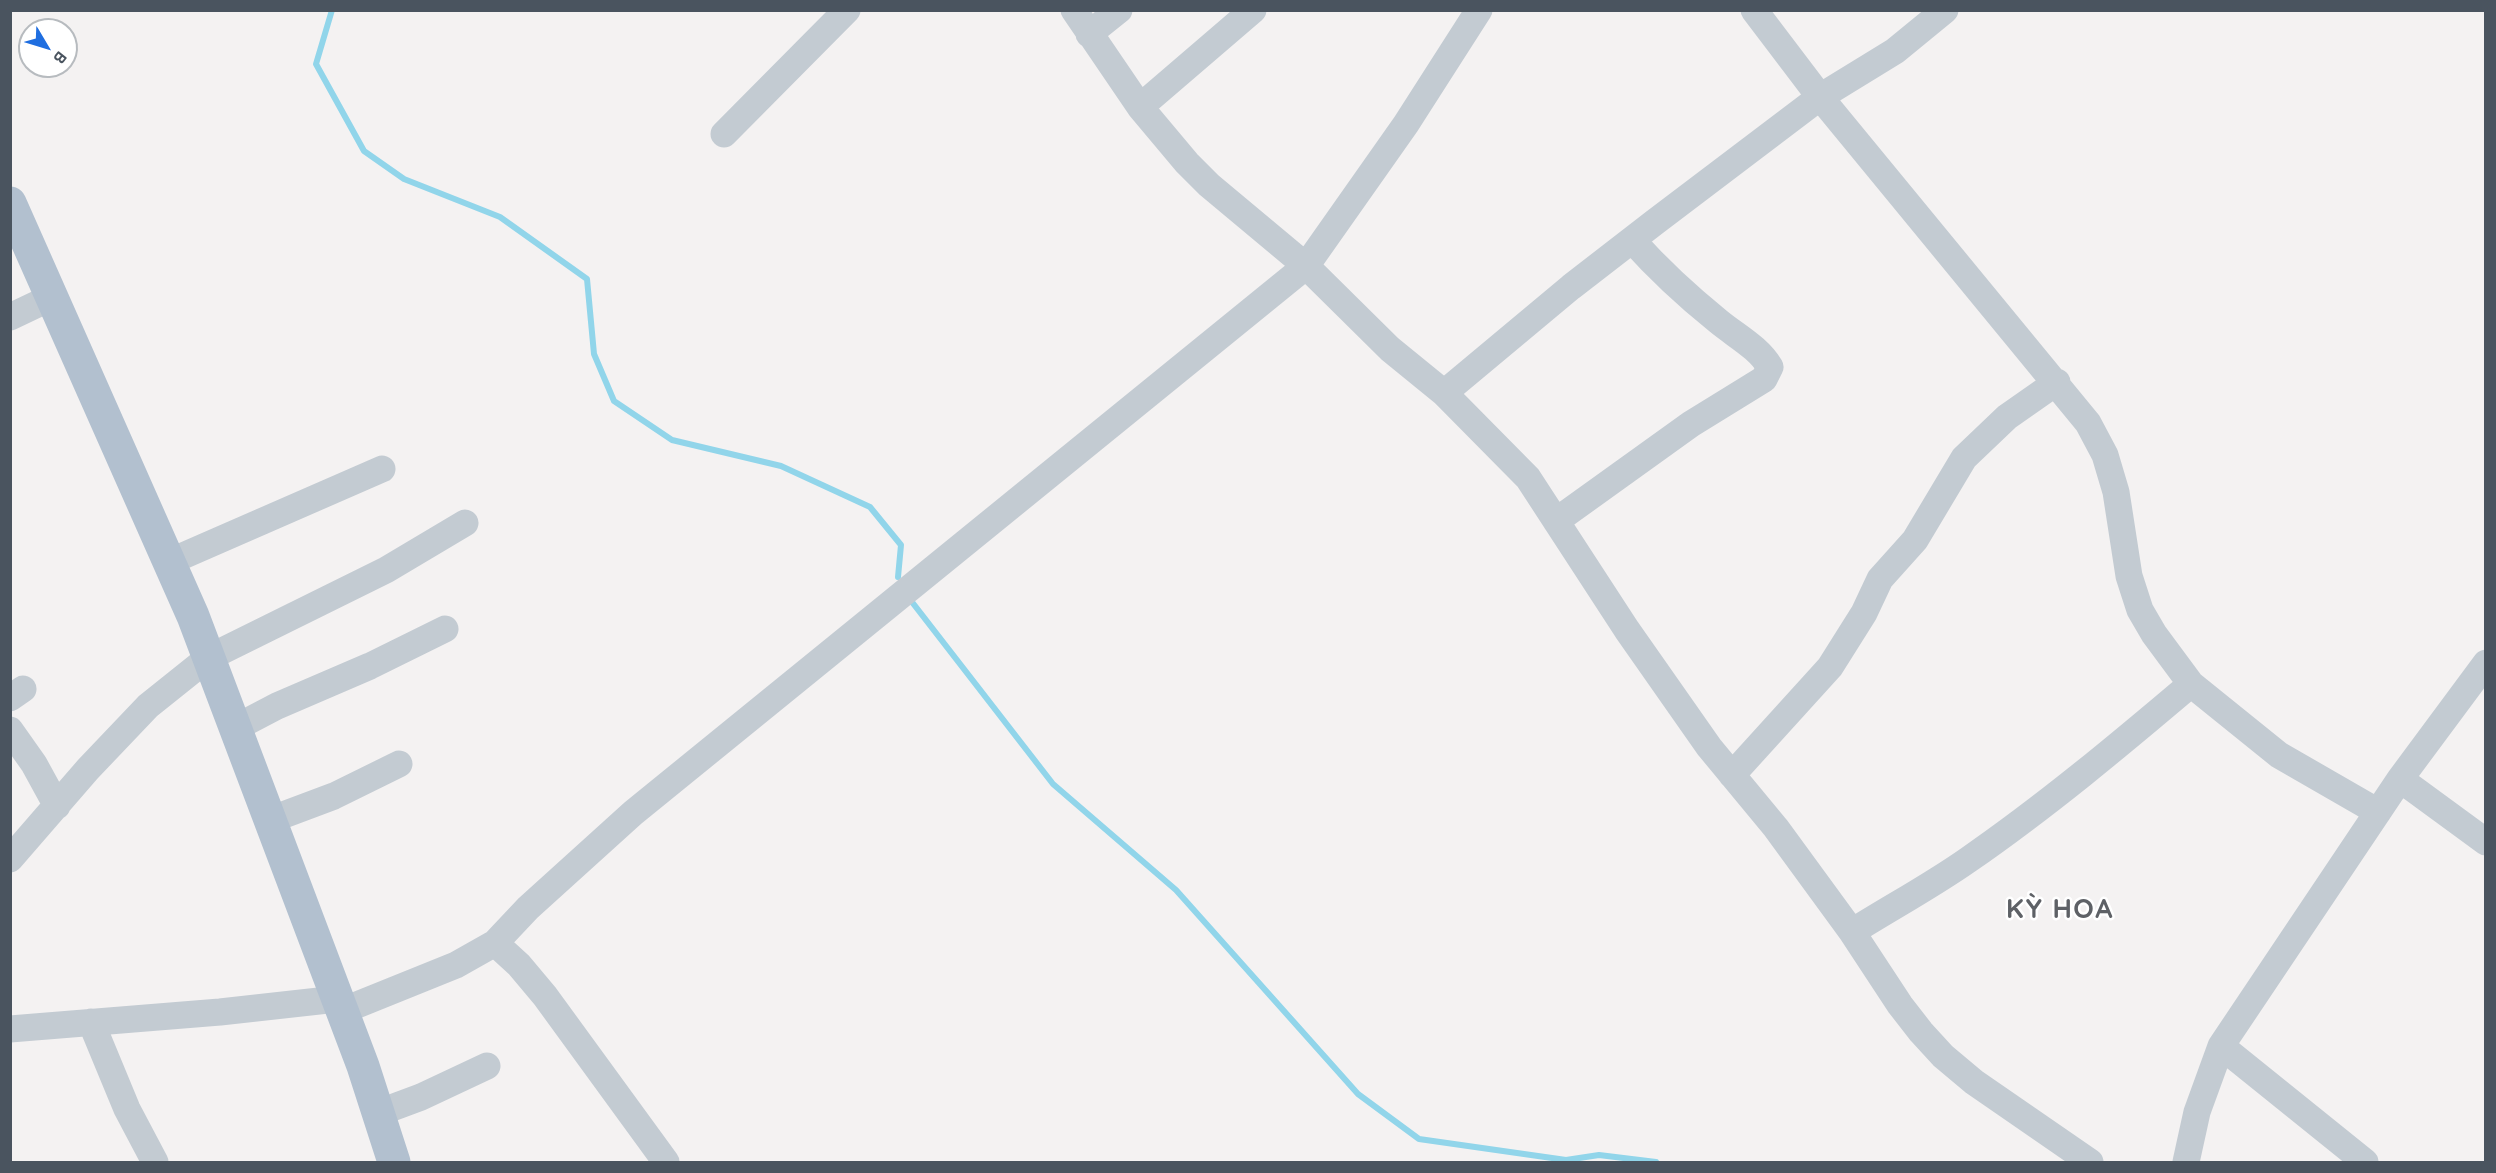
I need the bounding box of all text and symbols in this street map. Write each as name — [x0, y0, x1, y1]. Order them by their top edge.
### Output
north arrow — [18, 18, 78, 78]
text: B — [50, 48, 72, 68]
district label: KỲ HOA — [2006, 894, 2114, 926]

